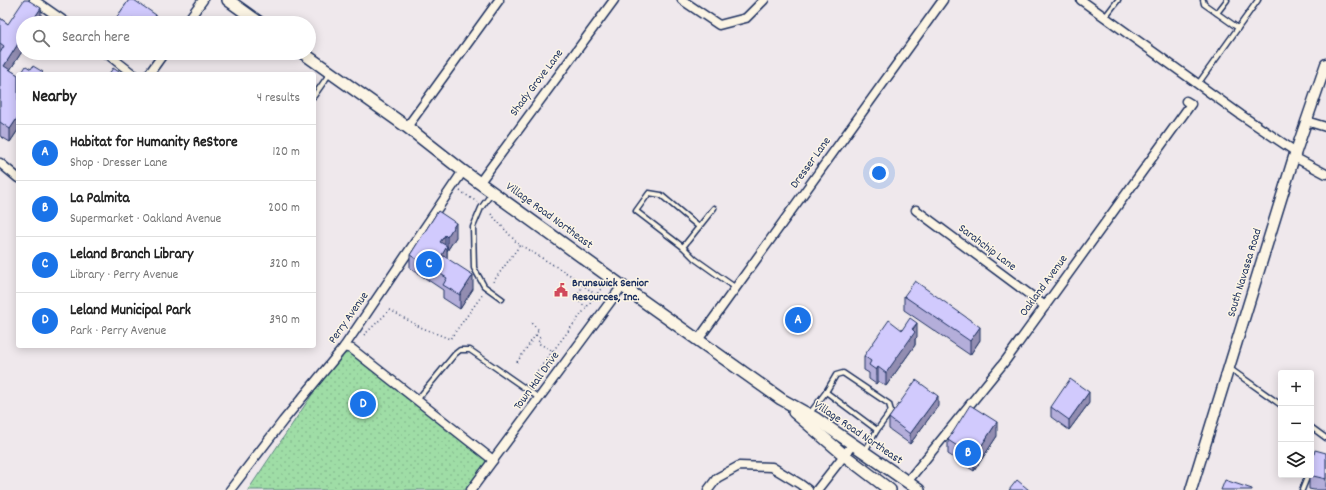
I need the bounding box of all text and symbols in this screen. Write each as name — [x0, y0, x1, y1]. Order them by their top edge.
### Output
search box — [16, 16, 316, 60]
icon: search — [30, 27, 52, 49]
text: Search here — [62, 27, 130, 49]
street label: Shady Grove Lane — [506, 46, 568, 120]
text: Nearby — [32, 86, 76, 110]
text: 4 results — [257, 89, 300, 108]
text: Habitat for Humanity ReStore — [70, 132, 238, 154]
street label: Dresser Lane — [787, 134, 835, 192]
text: A — [41, 143, 49, 162]
text: 120 m — [272, 143, 300, 162]
text: Shop · Dresser Lane — [70, 154, 167, 173]
your location — [869, 163, 889, 183]
street label: Village Road Northeast — [502, 179, 596, 254]
text: La Palmita — [70, 188, 130, 210]
text: B — [42, 199, 48, 218]
text: 200 m — [268, 199, 300, 218]
text: Supermarket · Oakland Avenue — [70, 210, 221, 229]
street label: Sarahchip Lane — [954, 221, 1020, 275]
street label: South Navassa Road — [1223, 227, 1267, 319]
text: Leland Branch Library — [70, 244, 193, 266]
pin: C — [416, 249, 442, 279]
street label: Oakland Avenue — [1016, 252, 1072, 320]
text: C — [42, 255, 48, 274]
text: 320 m — [270, 255, 300, 274]
text: Library · Perry Avenue — [70, 266, 178, 285]
place label: Brunswick Senior Resources, Inc. — [572, 275, 649, 306]
public building icon: Brunswick Senior Resources, Inc. — [553, 282, 569, 298]
street label: Perry Avenue — [325, 289, 373, 347]
text: Leland Municipal Park — [70, 300, 191, 322]
pin: A — [785, 305, 811, 335]
text: D — [42, 311, 48, 330]
text: 390 m — [269, 311, 300, 330]
text: Park · Perry Avenue — [70, 322, 166, 341]
street label: Town Hall Drive — [510, 348, 564, 414]
map controls — [1278, 370, 1314, 478]
button: + — [1278, 370, 1314, 406]
pin: D — [350, 389, 376, 419]
street label: Village Road Northeast — [810, 397, 906, 469]
button: − — [1278, 406, 1314, 442]
pin: B — [955, 438, 981, 468]
button: layers — [1278, 442, 1314, 478]

